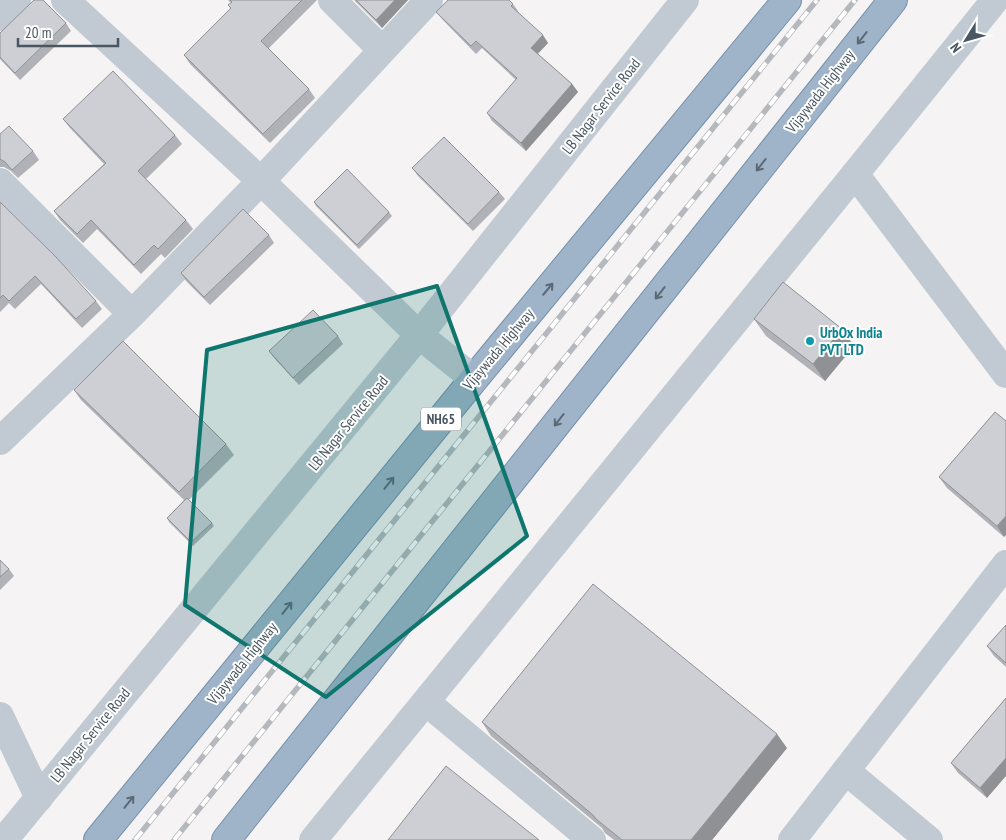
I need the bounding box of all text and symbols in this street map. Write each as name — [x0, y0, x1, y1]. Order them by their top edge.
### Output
scale bar — [18, 15, 118, 47]
north arrow — [941, 15, 991, 65]
text: 20 m — [25, 23, 51, 42]
one-way arrow — [857, 31, 868, 44]
text: N — [946, 39, 965, 56]
street label: Vijaywada Highway — [781, 45, 859, 137]
street label: LB Nagar Service Road — [558, 54, 644, 158]
one-way arrow — [756, 159, 767, 172]
one-way arrow — [542, 283, 553, 296]
one-way arrow — [655, 286, 666, 299]
street label: Vijaywada Highway — [458, 304, 538, 394]
place label: UrbOx India PVT LTD — [820, 323, 883, 359]
marker: UrbOx India PVT LTD — [804, 335, 816, 347]
street label: LB Nagar Service Road — [304, 372, 392, 474]
road number: NH65 — [421, 408, 461, 430]
one-way arrow — [554, 413, 565, 426]
one-way arrow — [384, 476, 395, 489]
one-way arrow — [281, 602, 292, 615]
street label: Vijaywada Highway — [202, 618, 281, 709]
street label: LB Nagar Service Road — [46, 684, 134, 786]
one-way arrow — [123, 796, 134, 809]

